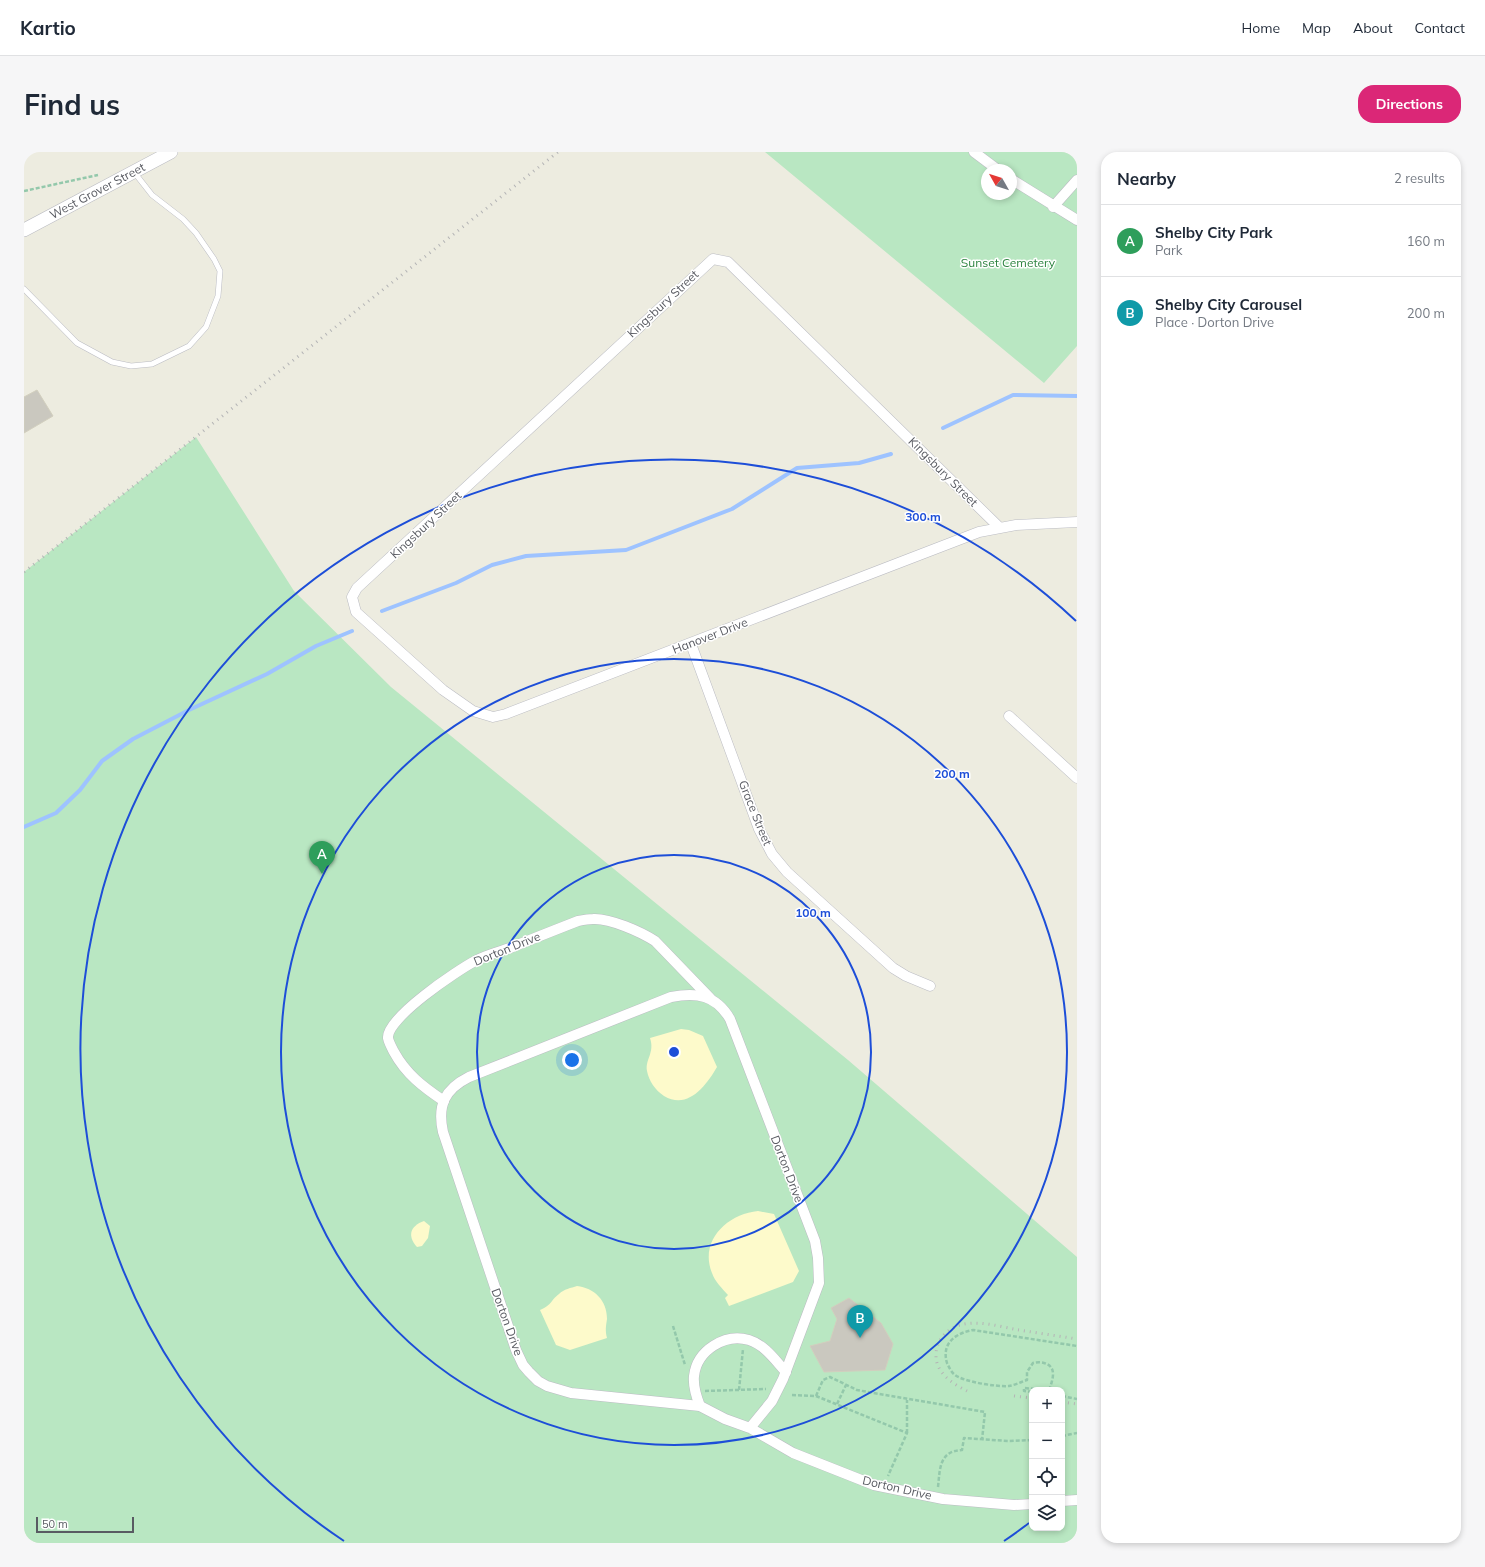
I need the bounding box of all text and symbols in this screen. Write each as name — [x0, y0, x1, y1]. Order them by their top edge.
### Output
text: Kartio — [20, 16, 76, 40]
text: Home — [1241, 19, 1280, 37]
text: Map — [1302, 19, 1331, 37]
text: About — [1353, 19, 1393, 37]
text: Contact — [1415, 19, 1465, 37]
button: Directions — [1358, 85, 1461, 123]
text: Find us — [24, 87, 120, 122]
street label: West Grover Street — [47, 159, 147, 222]
north arrow — [981, 164, 1017, 200]
text: Nearby — [1117, 168, 1176, 189]
text: 2 results — [1394, 170, 1445, 186]
text: Shelby City Park — [1155, 223, 1273, 242]
text: A — [1125, 233, 1135, 249]
text: 160 m — [1407, 233, 1445, 249]
text: Park — [1155, 242, 1182, 258]
park label: Sunset Cemetery — [961, 255, 1056, 270]
street label: Kingsbury Street — [624, 267, 701, 341]
text: Shelby City Carousel — [1155, 295, 1302, 314]
text: B — [1126, 305, 1134, 321]
text: 200 m — [1407, 305, 1445, 321]
text: Place · Dorton Drive — [1155, 314, 1274, 330]
street label: Kingsbury Street — [905, 434, 981, 510]
street label: Kingsbury Street — [387, 488, 464, 562]
text: 300 m — [905, 509, 941, 524]
street label: Hanover Drive — [670, 614, 750, 657]
text: 200 m — [934, 766, 970, 781]
street label: Grace Street — [736, 778, 775, 848]
pin: A — [309, 841, 335, 874]
text: 100 m — [795, 905, 831, 920]
street label: Dorton Drive — [471, 928, 542, 969]
centre of rings — [667, 1045, 681, 1059]
your location — [562, 1050, 582, 1070]
street label: Dorton Drive — [768, 1133, 807, 1204]
street label: Dorton Drive — [488, 1286, 527, 1358]
pin: B — [847, 1305, 873, 1338]
map controls — [1029, 1387, 1065, 1531]
button: + — [1029, 1387, 1065, 1423]
button: − — [1029, 1423, 1065, 1459]
button: locate — [1029, 1459, 1065, 1495]
street label: Dorton Drive — [861, 1472, 933, 1503]
button: layers — [1029, 1495, 1065, 1531]
scale bar — [36, 1515, 134, 1534]
text: 50 m — [42, 1517, 68, 1531]

